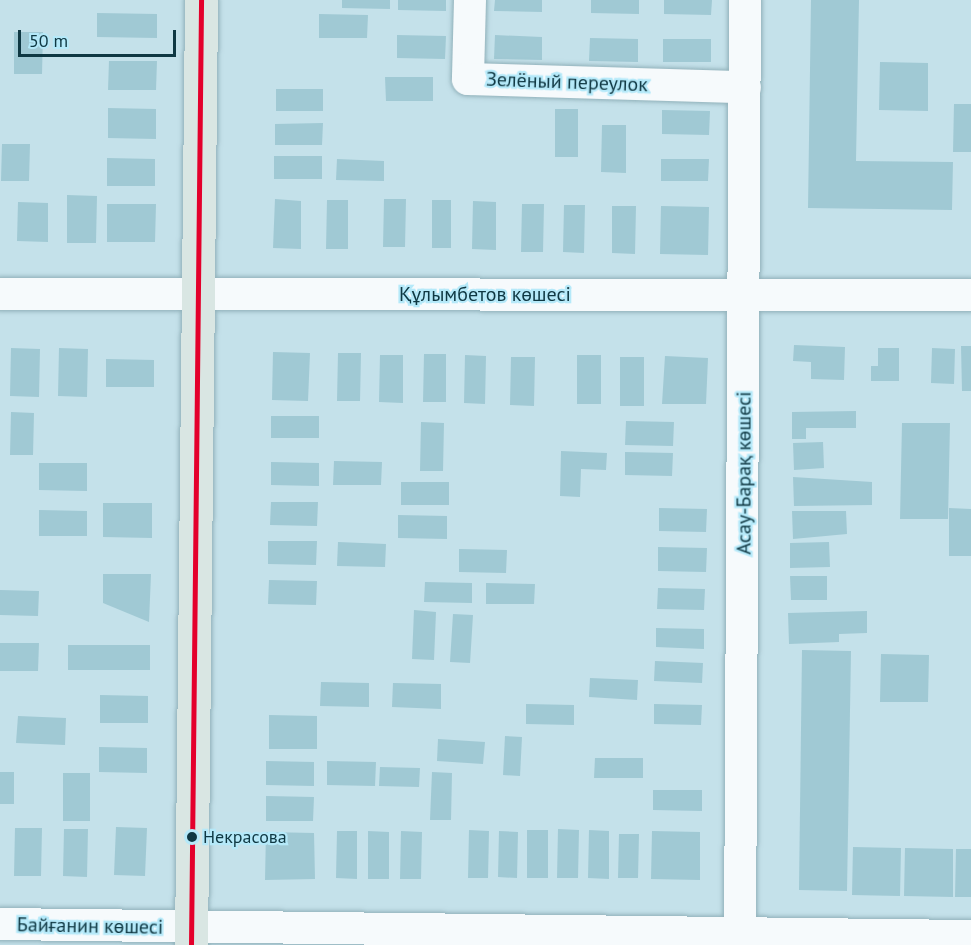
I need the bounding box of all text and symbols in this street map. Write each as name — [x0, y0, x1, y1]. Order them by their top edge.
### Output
scale bar — [21, 18, 178, 56]
text: 50 m — [29, 29, 68, 52]
street label: Зелёный переулок — [486, 67, 648, 97]
street label: Құлымбетов көшесі — [399, 282, 571, 306]
street label: Асау-Барақ көшесі — [732, 391, 756, 555]
place label: Некрасова — [203, 826, 287, 848]
marker: Некрасова — [186, 831, 198, 843]
street label: Байғанин көшесі — [17, 913, 163, 939]

